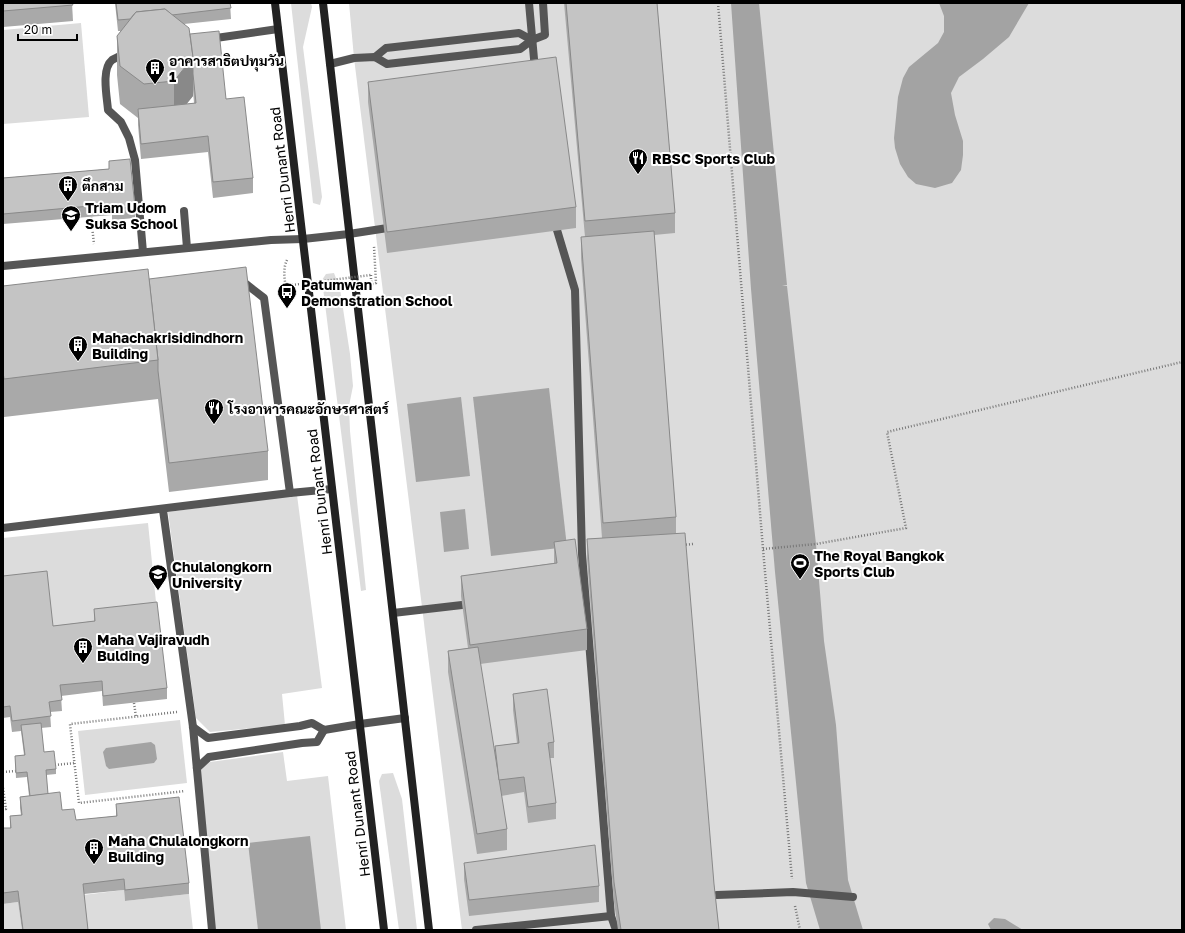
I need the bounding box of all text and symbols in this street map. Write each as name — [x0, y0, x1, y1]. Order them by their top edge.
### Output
scale bar — [18, 16, 77, 42]
text: 20 m — [24, 22, 52, 37]
place label: อาคารสาธิตปทุมวัน 1 — [169, 52, 284, 85]
building icon: อาคารสาธิตปทุมวัน 1 — [144, 57, 166, 85]
street label: Henri Dunant Road — [266, 106, 298, 234]
restaurant icon: RBSC Sports Club — [627, 147, 649, 175]
place label: RBSC Sports Club — [652, 150, 775, 167]
building icon: ตึกสาม — [57, 174, 79, 202]
place label: ตึกสาม — [82, 177, 124, 194]
place label: Triam Udom Suksa School — [85, 199, 178, 232]
school or university icon: Triam Udom Suksa School — [60, 204, 82, 232]
place label: Patumwan Demonstration School — [301, 276, 453, 309]
bus stop icon: Patumwan Demonstration School — [276, 281, 298, 309]
place label: Mahachakrisidindhorn Building — [92, 329, 243, 362]
building icon: Mahachakrisidindhorn Building — [67, 334, 89, 362]
restaurant icon: โรงอาหารคณะอักษรศาสตร์ — [203, 397, 225, 425]
place label: โรงอาหารคณะอักษรศาสตร์ — [227, 400, 390, 417]
street label: Henri Dunant Road — [303, 428, 335, 556]
place label: The Royal Bangkok Sports Club — [814, 547, 945, 580]
sports icon: The Royal Bangkok Sports Club — [789, 552, 811, 580]
place label: Chulalongkorn University — [172, 558, 272, 591]
school or university icon: Chulalongkorn University — [147, 563, 169, 591]
place label: Maha Vajiravudh Bulding — [97, 631, 209, 664]
building icon: Maha Vajiravudh Bulding — [72, 636, 94, 664]
street label: Henri Dunant Road — [341, 750, 373, 878]
place label: Maha Chulalongkorn Building — [108, 832, 249, 865]
building icon: Maha Chulalongkorn Building — [83, 837, 105, 865]

